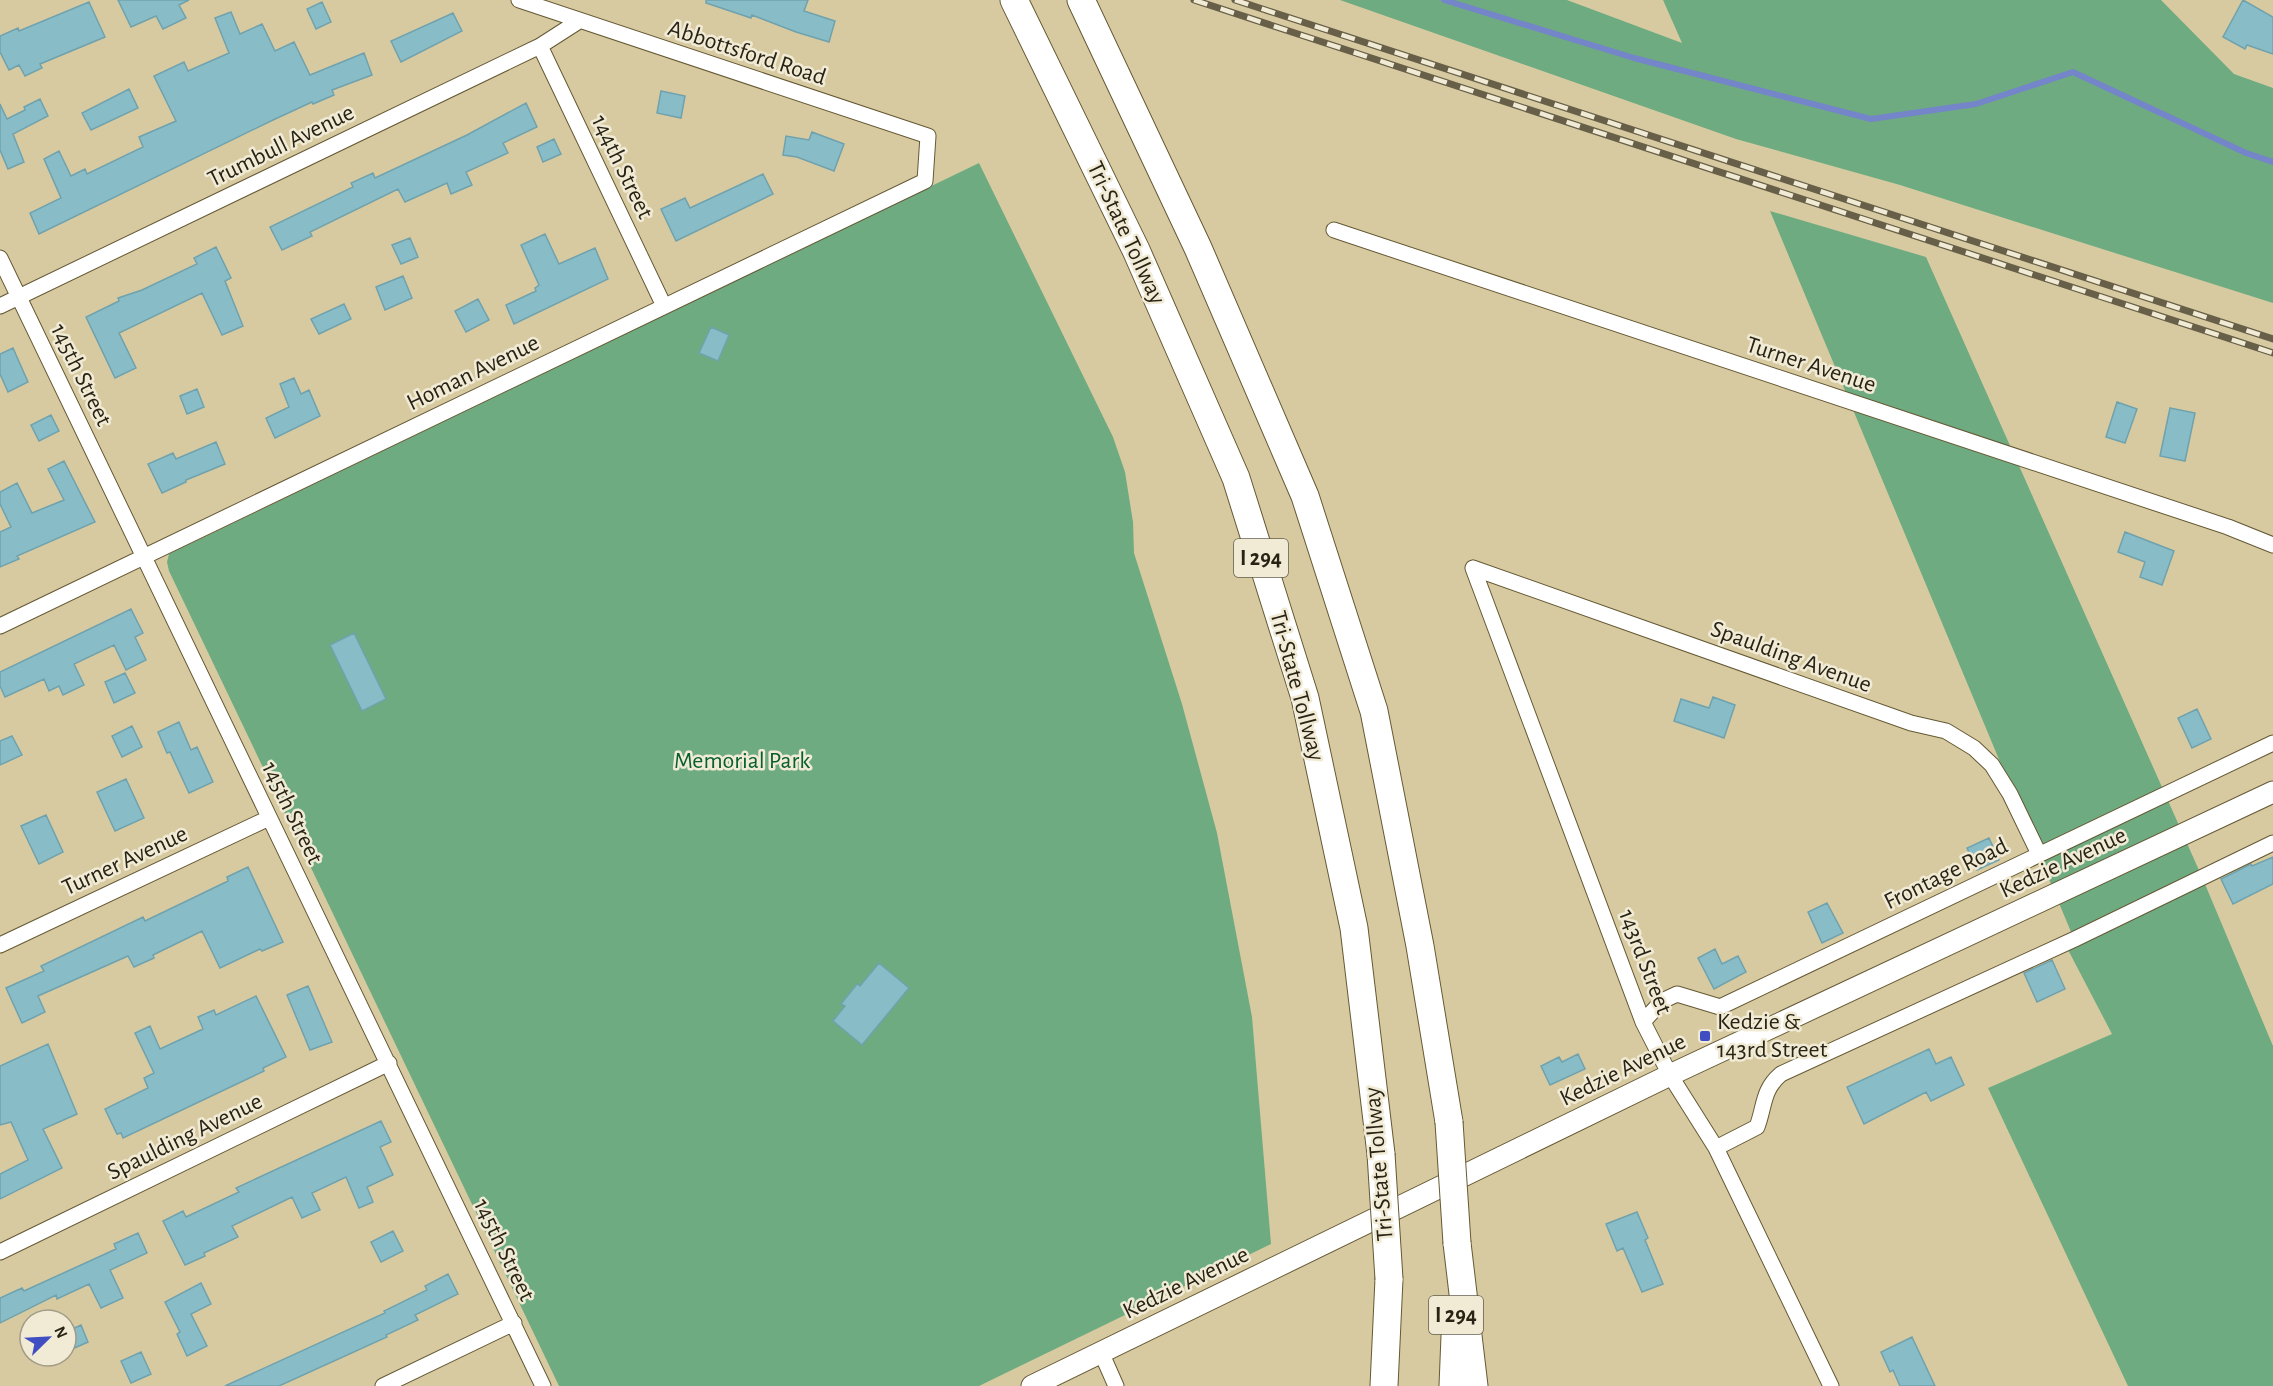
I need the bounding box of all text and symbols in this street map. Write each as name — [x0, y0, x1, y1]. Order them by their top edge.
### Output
street label: Abbottsford Road — [665, 16, 829, 90]
street label: Trumbull Avenue — [204, 100, 358, 192]
street label: 144th Street — [587, 111, 657, 223]
street label: Tri-State Tollway — [1083, 158, 1169, 308]
street label: 145th Street — [46, 320, 116, 430]
street label: Homan Avenue — [403, 331, 543, 415]
street label: Turner Avenue — [1743, 333, 1879, 397]
road number: I 294 — [1234, 539, 1288, 577]
street label: Tri-State Tollway — [1265, 608, 1329, 764]
street label: Spaulding Avenue — [1707, 617, 1875, 697]
park label: Memorial Park — [674, 749, 810, 773]
street label: 145th Street — [257, 758, 327, 868]
street label: Turner Avenue — [59, 822, 191, 900]
street label: Kedzie Avenue — [1996, 823, 2130, 903]
street label: Frontage Road — [1880, 834, 2012, 914]
street label: 143rd Street — [1614, 906, 1676, 1018]
place label: Kedzie & 143rd Street — [1717, 1010, 1828, 1062]
street label: Kedzie Avenue — [1556, 1029, 1690, 1111]
marker: Kedzie & 143rd Street — [1698, 1029, 1712, 1043]
street label: Tri-State Tollway — [1360, 1086, 1398, 1242]
street label: Spaulding Avenue — [104, 1089, 266, 1185]
street label: 145th Street — [469, 1195, 539, 1305]
street label: Kedzie Avenue — [1119, 1242, 1253, 1324]
road number: I 294 — [1429, 1296, 1483, 1334]
north arrow — [18, 1308, 78, 1368]
text: N — [51, 1324, 70, 1341]

